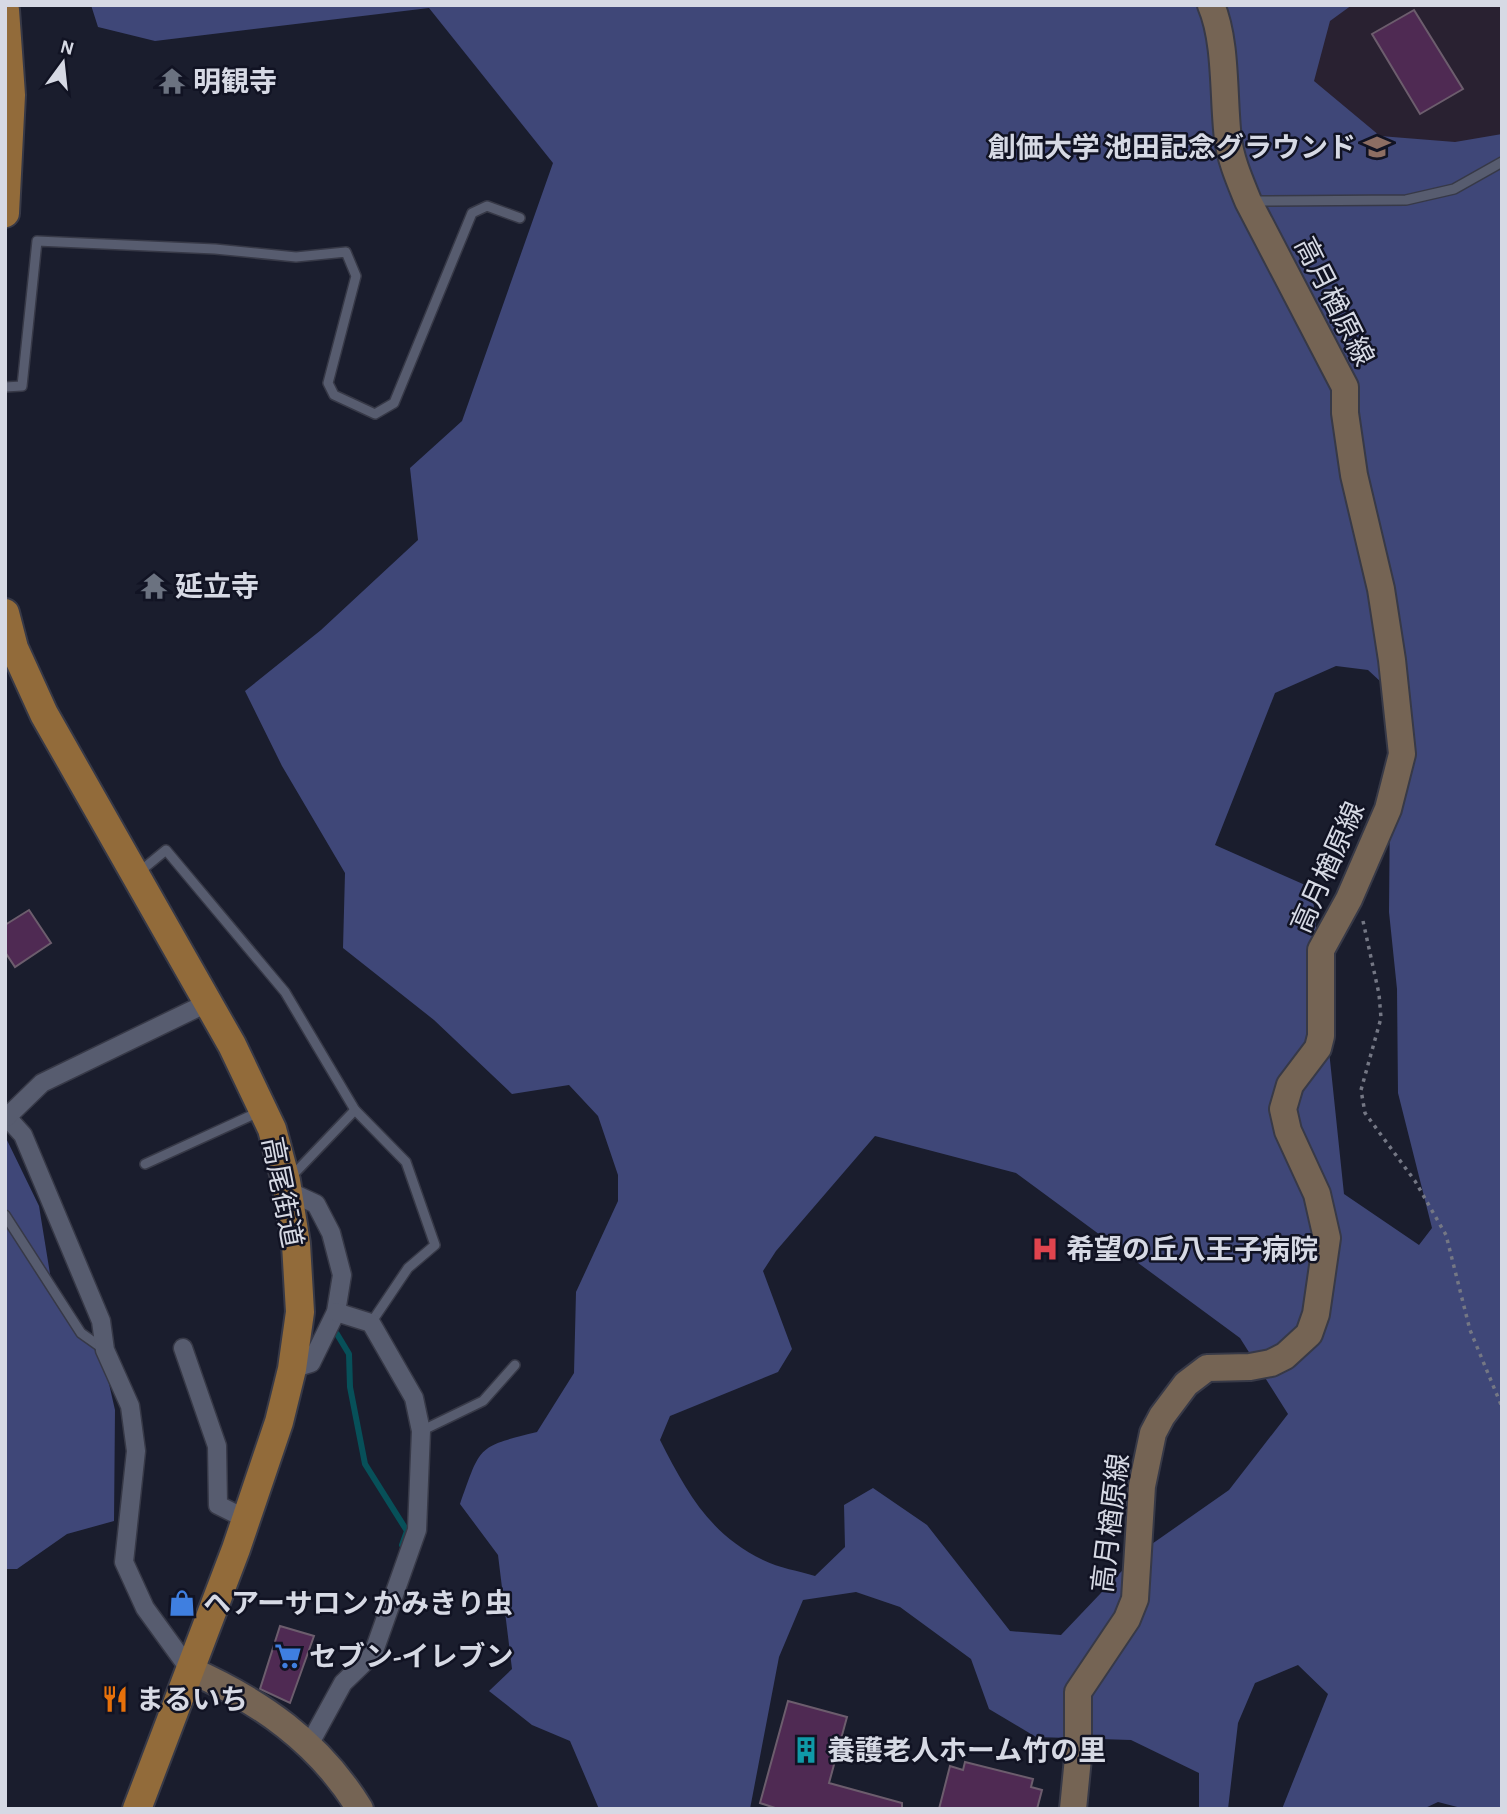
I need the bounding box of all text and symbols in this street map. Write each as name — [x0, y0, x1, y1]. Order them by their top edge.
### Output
north arrow — [28, 28, 98, 98]
text: N — [58, 37, 76, 59]
temple icon: 明観寺 — [157, 66, 187, 96]
place label: 明観寺 — [193, 66, 277, 97]
place label: 創価大学 池田記念グラウンド — [988, 132, 1356, 163]
school or university icon: 創価大学 池田記念グラウンド — [1362, 132, 1392, 162]
street label: 高月楢原線 — [1289, 232, 1379, 371]
temple icon: 延立寺 — [139, 571, 169, 601]
place label: 延立寺 — [175, 571, 259, 602]
street label: 高月楢原線 — [1286, 797, 1370, 937]
street label: 高尾街道 — [257, 1134, 307, 1250]
hospital icon: 希望の丘八王子病院 — [1030, 1234, 1060, 1264]
place label: 希望の丘八王子病院 — [1066, 1234, 1318, 1265]
street label: 高月楢原線 — [1088, 1452, 1134, 1594]
shop icon: ヘアーサロン かみきり虫 — [167, 1588, 197, 1618]
place label: ヘアーサロン かみきり虫 — [203, 1589, 513, 1619]
supermarket icon: セブン-イレブン — [273, 1641, 303, 1671]
place label: セブン-イレブン — [309, 1641, 514, 1672]
restaurant icon: まるいち — [100, 1684, 130, 1714]
place label: まるいち — [136, 1686, 248, 1715]
building icon: 養護老人ホーム竹の里 — [791, 1735, 821, 1765]
place label: 養護老人ホーム竹の里 — [827, 1736, 1106, 1766]

